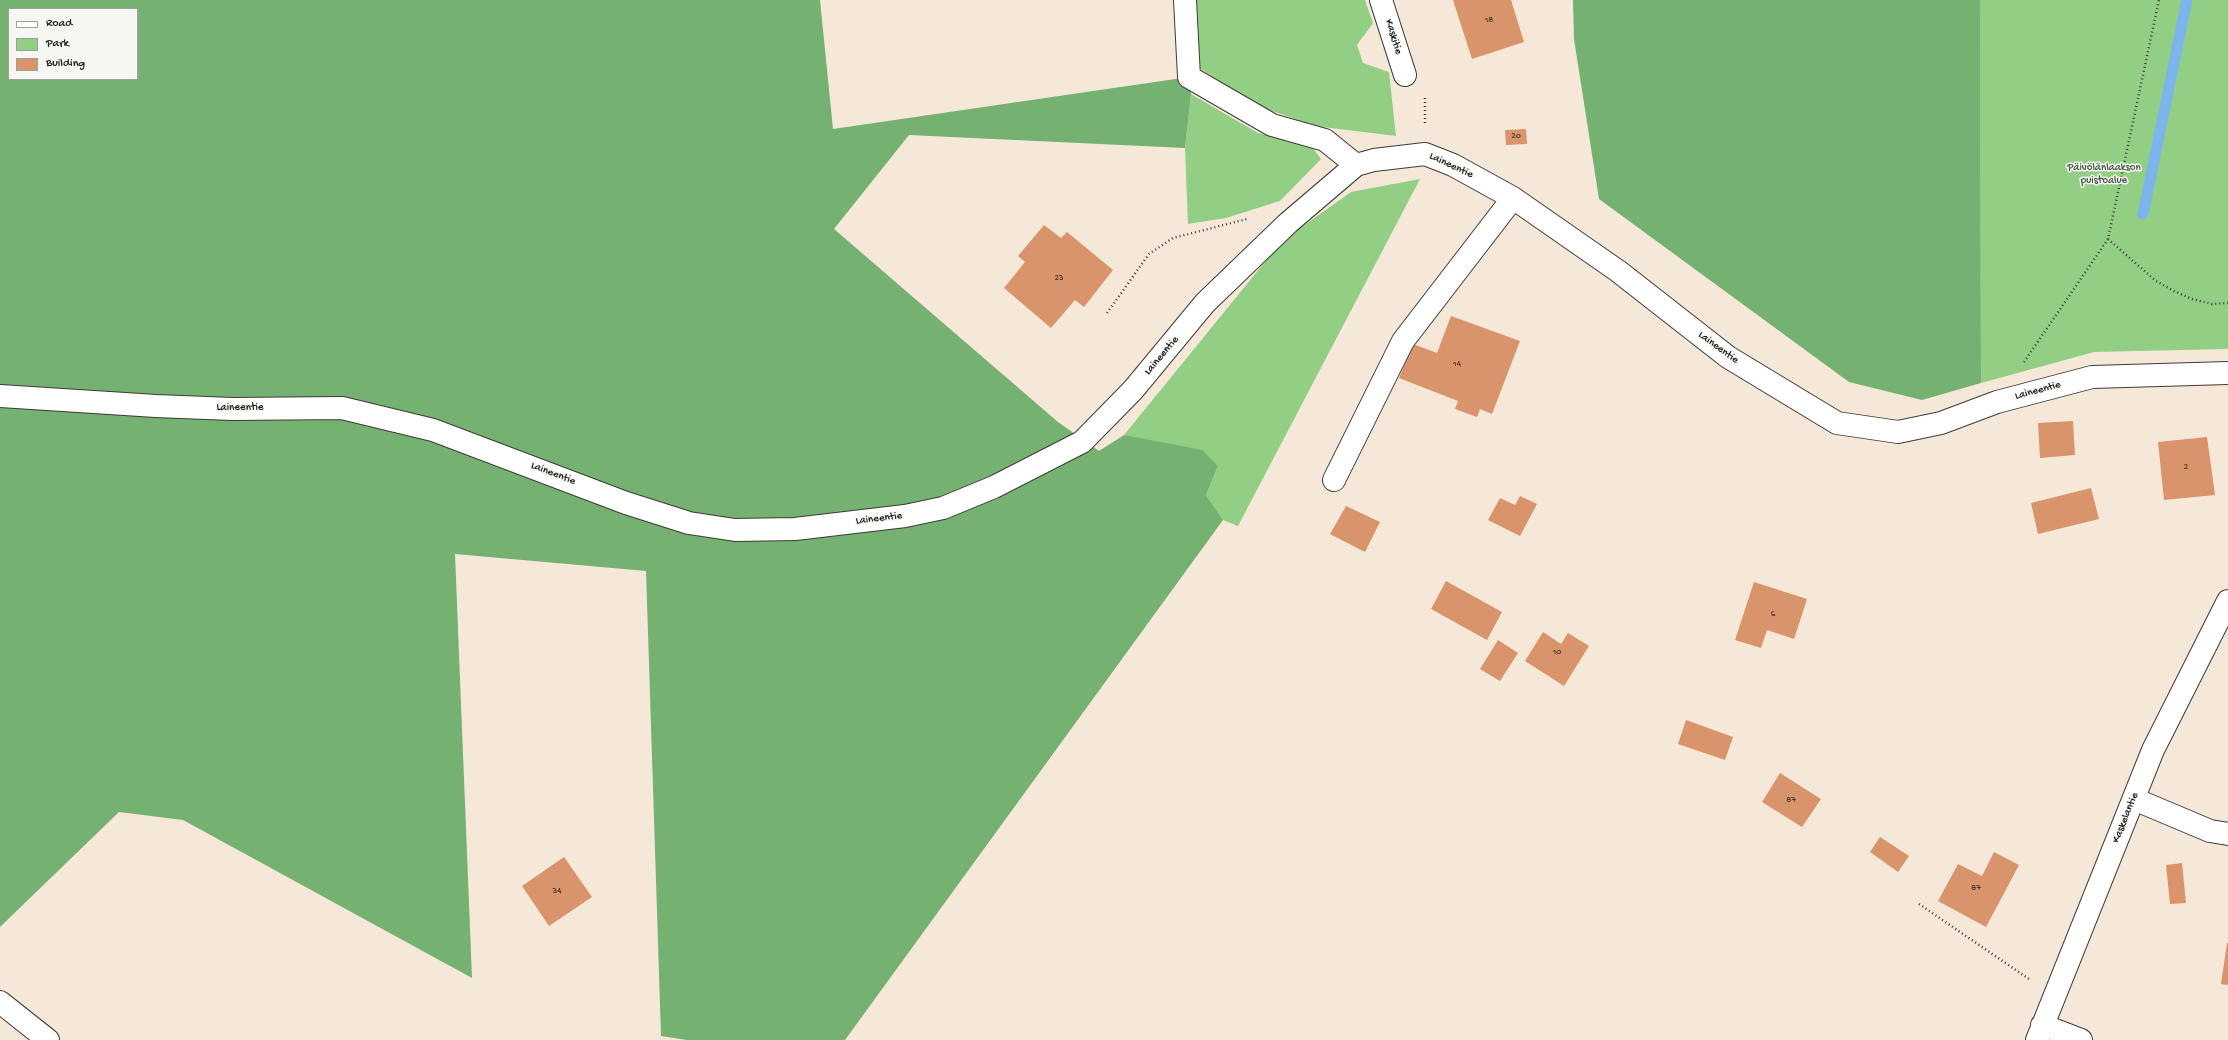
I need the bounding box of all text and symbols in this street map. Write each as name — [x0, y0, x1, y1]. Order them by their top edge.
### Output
legend — [8, 8, 138, 80]
house number: 18 — [1485, 16, 1493, 26]
text: Road — [46, 17, 72, 31]
street label: Kaskitie — [1381, 18, 1405, 56]
text: Park — [46, 37, 69, 51]
text: Building — [46, 57, 85, 71]
house number: 20 — [1511, 132, 1521, 142]
street label: Laineentie — [1427, 150, 1475, 182]
park label: Päivölänlaakson puistoalue — [2067, 161, 2141, 187]
house number: 23 — [1054, 274, 1064, 284]
street label: Laineentie — [1695, 329, 1741, 367]
street label: Laineentie — [1142, 334, 1182, 378]
house number: 14 — [1453, 360, 1461, 370]
street label: Laineentie — [2014, 379, 2062, 403]
street label: Laineentie — [217, 401, 263, 415]
street label: Laineentie — [529, 459, 577, 489]
house number: 2 — [2184, 463, 2188, 473]
street label: Laineentie — [855, 510, 903, 528]
house number: 6 — [1771, 610, 1775, 620]
house number: 10 — [1553, 648, 1561, 658]
street label: Kaskelantie — [2110, 791, 2142, 845]
house number: 87 — [1786, 796, 1796, 806]
house number: 87 — [1971, 884, 1981, 894]
house number: 34 — [553, 887, 561, 897]

